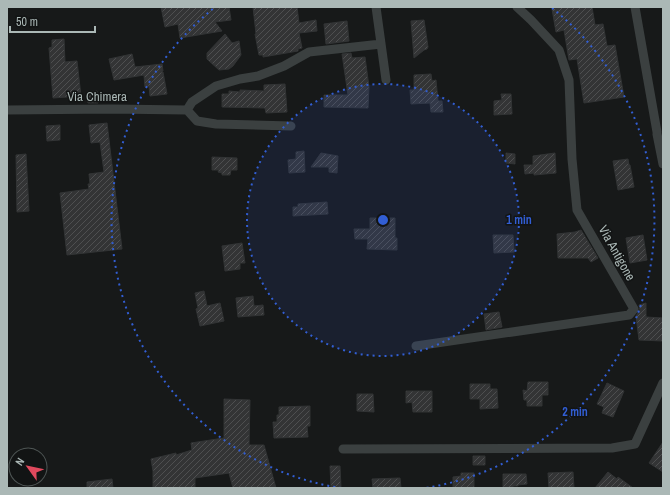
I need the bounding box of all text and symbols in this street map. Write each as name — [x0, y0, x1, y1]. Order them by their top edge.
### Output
scale bar — [10, 8, 95, 34]
text: 50 m — [16, 14, 38, 30]
street label: Via Chimera — [67, 88, 127, 105]
text: 1 min — [506, 212, 532, 228]
centre of rings — [376, 213, 390, 227]
street label: Via Antigone — [595, 222, 639, 284]
text: 2 min — [562, 404, 588, 420]
north arrow — [8, 447, 48, 487]
text: N — [12, 455, 27, 468]

